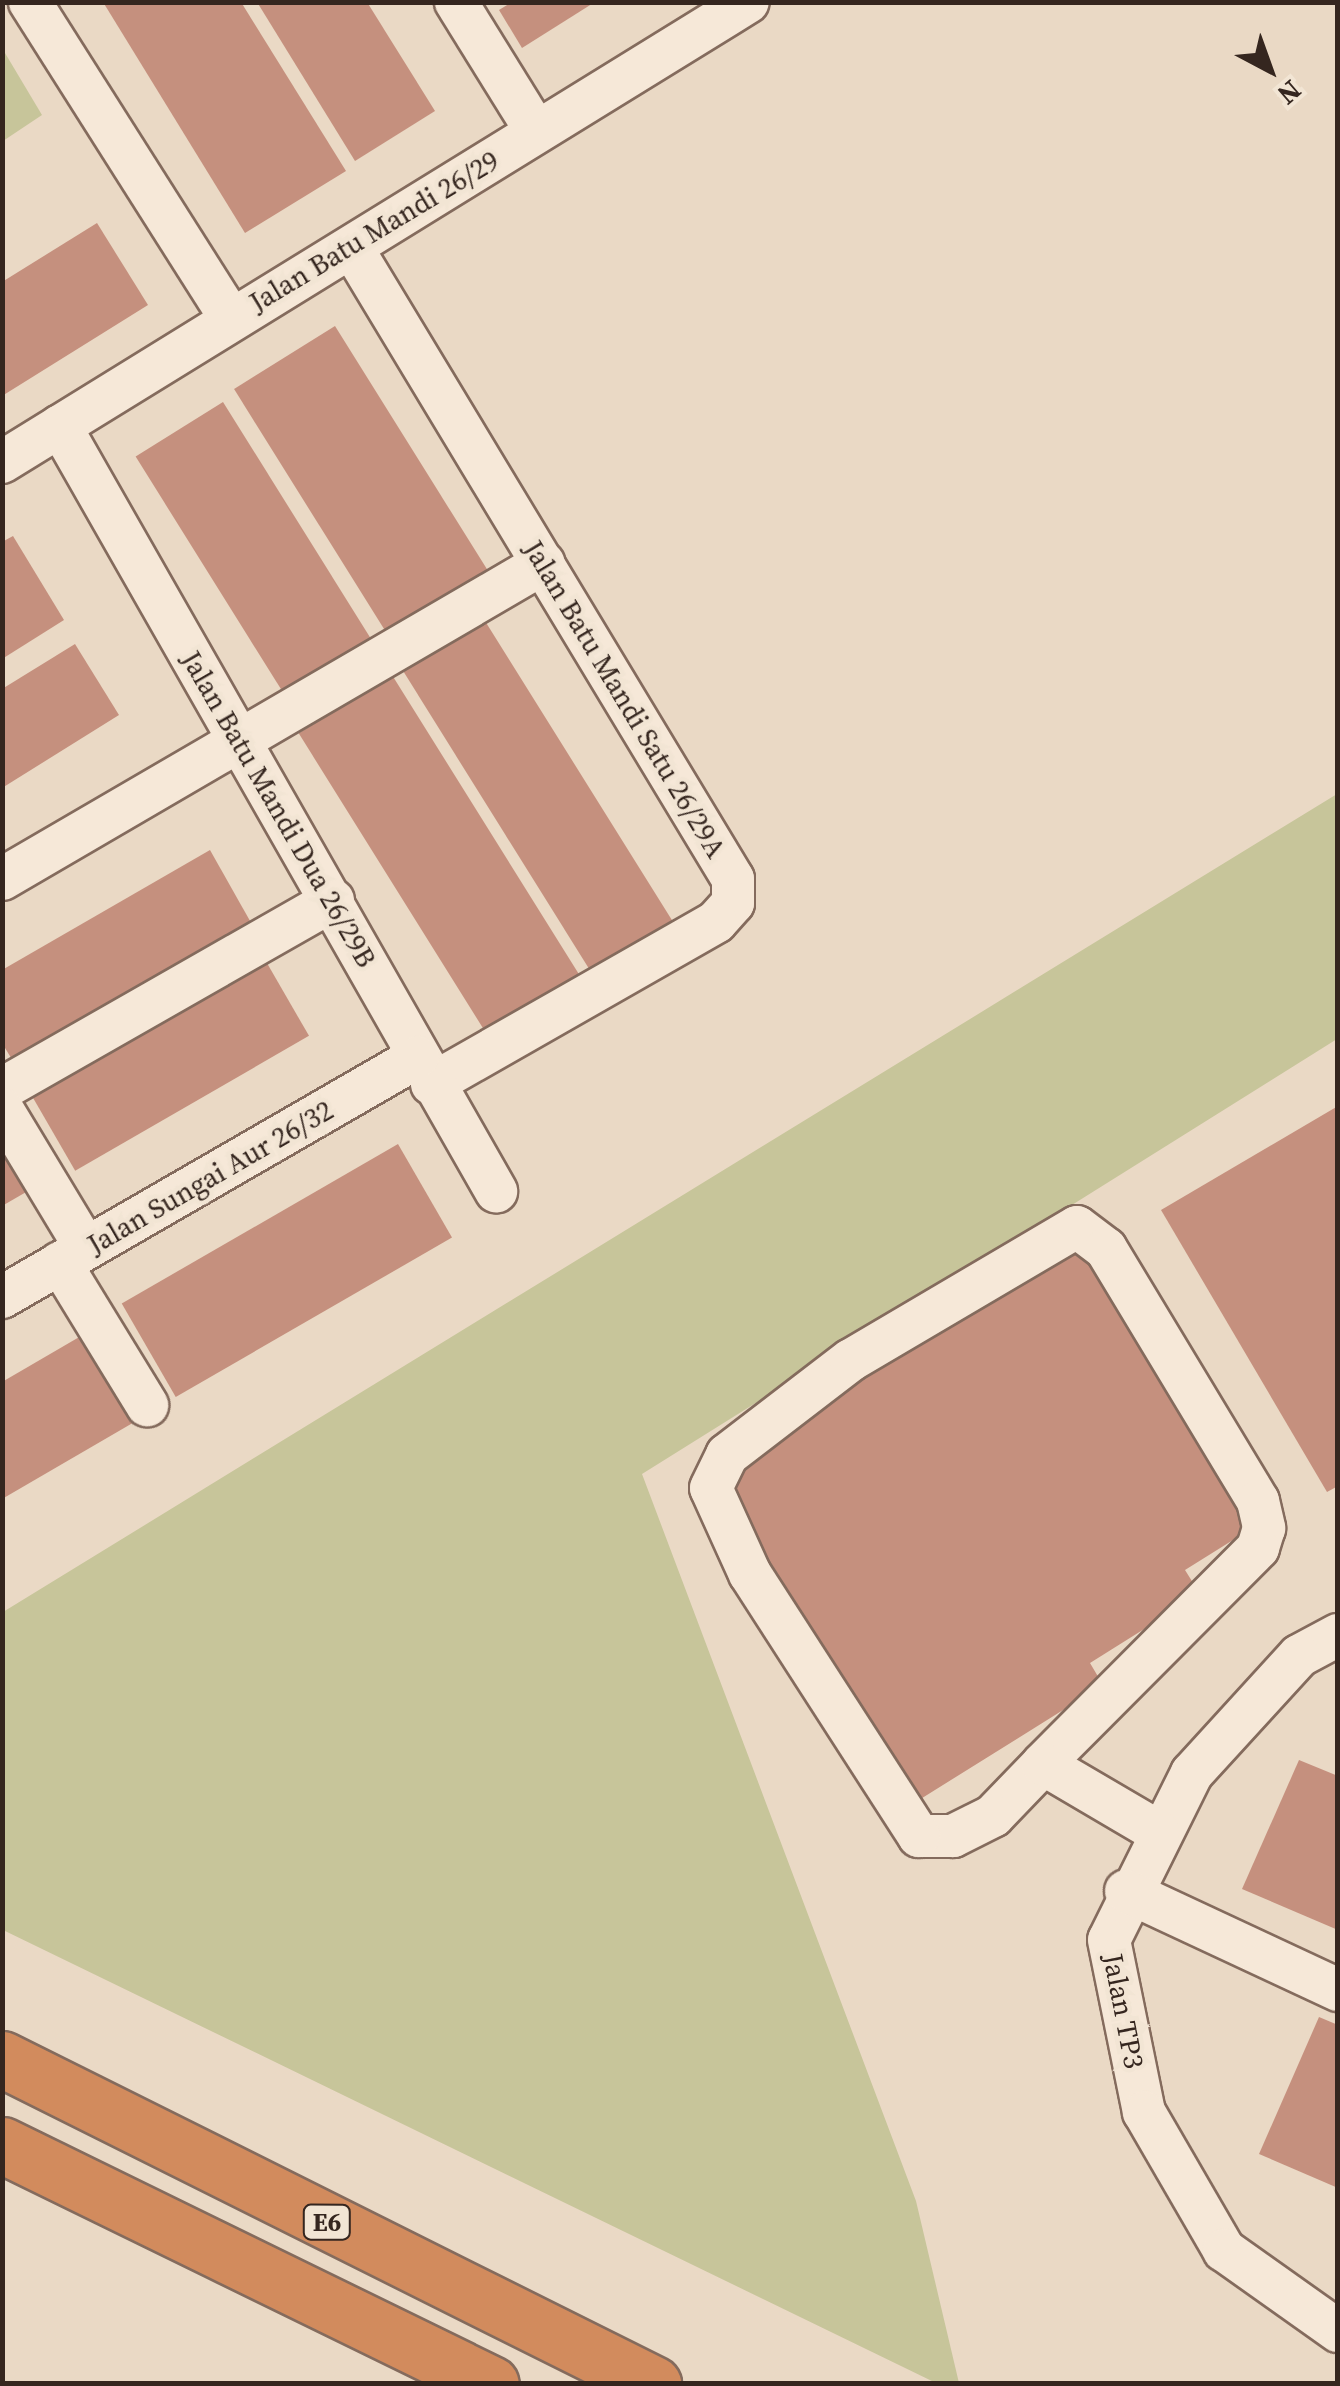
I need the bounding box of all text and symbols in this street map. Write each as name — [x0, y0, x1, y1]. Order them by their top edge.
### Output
north arrow — [1220, 20, 1320, 120]
text: N — [1270, 72, 1310, 114]
street label: Jalan Batu Mandi 26/29 — [243, 143, 505, 319]
street label: Jalan Batu Mandi Satu 26/29A — [517, 534, 733, 864]
street label: Jalan Batu Mandi Dua 26/29B — [174, 645, 384, 973]
street label: Jalan Sungai Aur 26/32 — [81, 1093, 339, 1261]
street label: Jalan TP3 — [1096, 1950, 1152, 2072]
road number: E6 — [302, 2202, 352, 2242]

